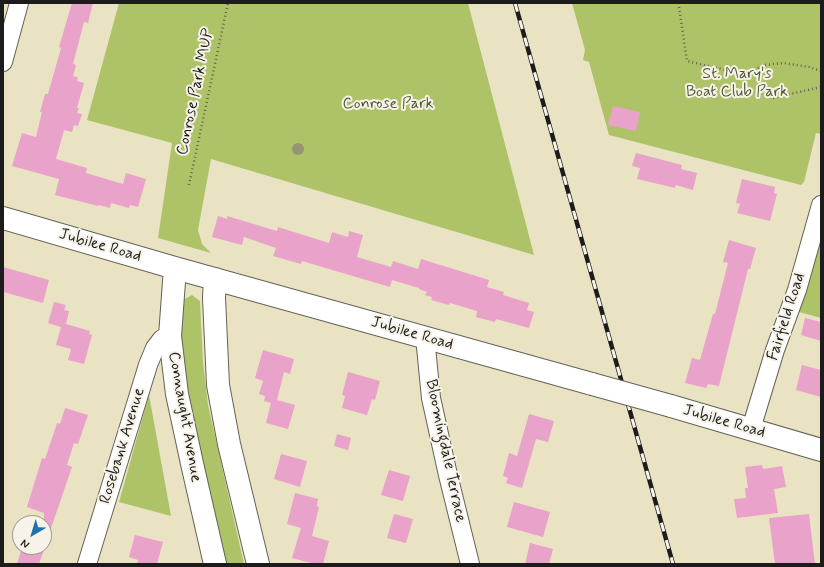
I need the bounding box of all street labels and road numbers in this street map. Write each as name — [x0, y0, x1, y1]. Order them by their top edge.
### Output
street label: Conrose Park MUP — [173, 27, 219, 157]
street label: Jubilee Road — [57, 225, 143, 267]
street label: Fairfield Road — [764, 271, 810, 363]
street label: Jubilee Road — [369, 313, 455, 355]
street label: Connaught Avenue — [163, 350, 205, 484]
street label: Bloomingdale Terrace — [420, 378, 470, 524]
street label: Rosebank Avenue — [96, 386, 150, 506]
street label: Jubilee Road — [681, 401, 767, 443]

